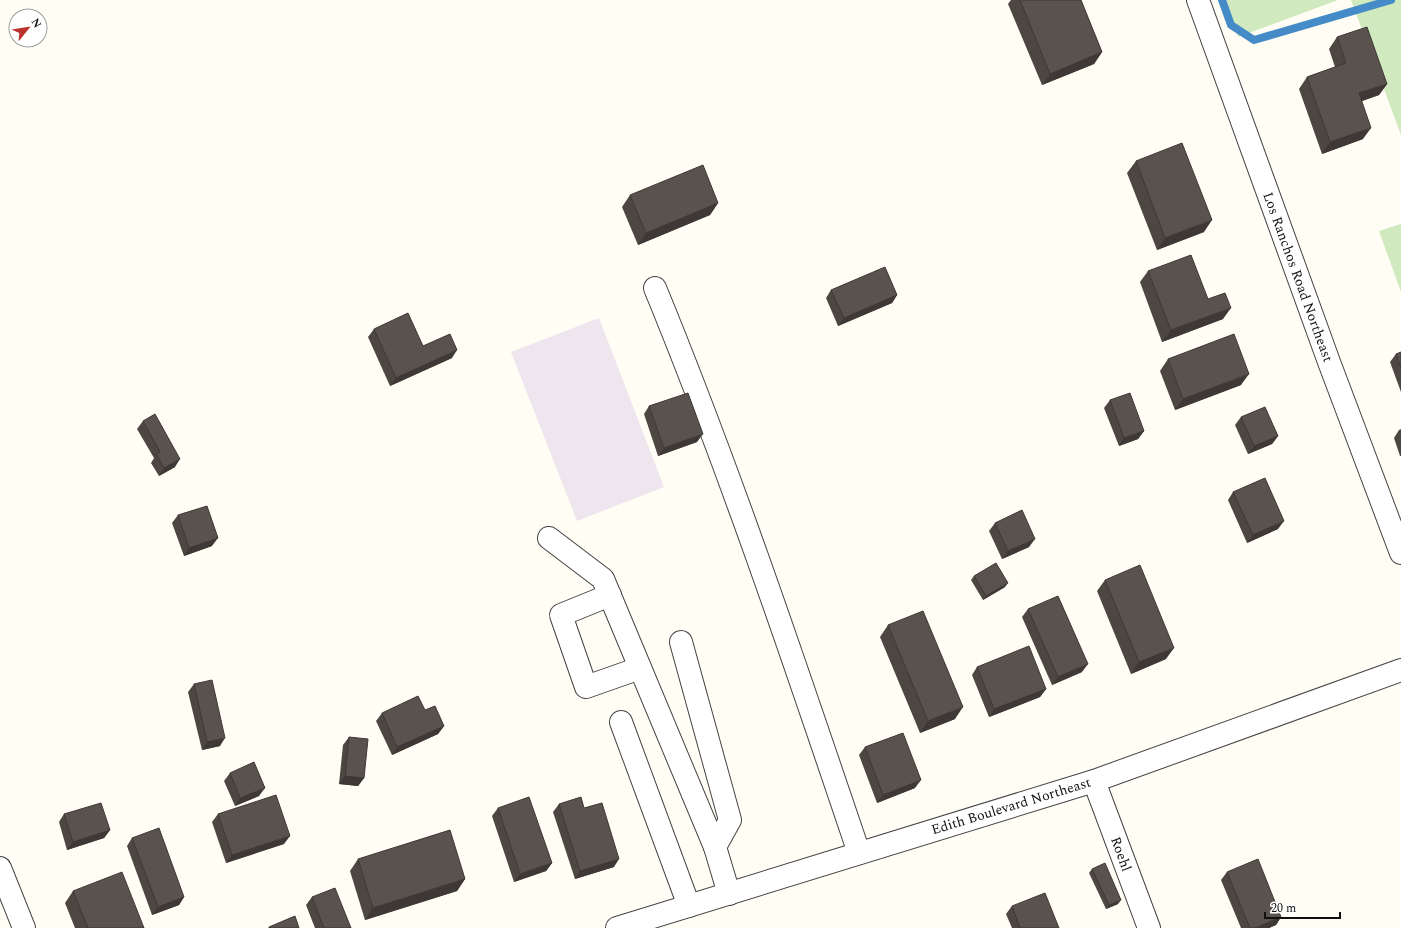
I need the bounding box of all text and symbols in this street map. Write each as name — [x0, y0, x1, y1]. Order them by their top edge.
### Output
north arrow — [8, 8, 48, 48]
text: N — [27, 15, 46, 31]
street label: Los Ranchos Road Northeast — [1257, 189, 1339, 365]
street label: Edith Boulevard Northeast — [929, 772, 1093, 840]
street label: Roehl — [1105, 834, 1137, 874]
scale bar — [1265, 894, 1340, 920]
text: 20 m — [1271, 899, 1296, 918]

